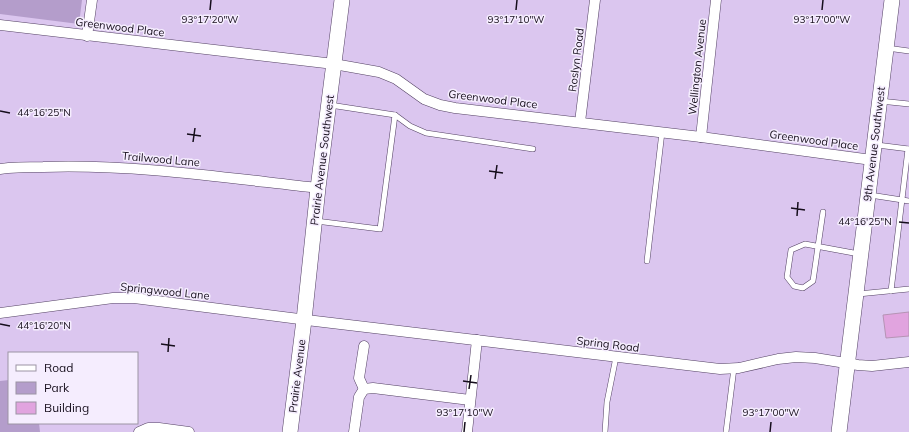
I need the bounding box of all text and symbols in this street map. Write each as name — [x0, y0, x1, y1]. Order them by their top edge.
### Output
text: 93°17'20"W — [182, 13, 238, 26]
text: 93°17'10"W — [488, 13, 544, 26]
text: 93°17'00"W — [794, 13, 850, 26]
street label: Greenwood Place — [75, 15, 165, 39]
street label: Wellington Avenue — [685, 18, 709, 116]
street label: Roslyn Road — [565, 27, 587, 93]
street label: 9th Avenue Southwest — [860, 86, 888, 202]
street label: Greenwood Place — [448, 87, 538, 111]
street label: Prairie Avenue Southwest — [307, 94, 337, 226]
text: 44°16'25"N — [17, 106, 71, 119]
street label: Greenwood Place — [769, 127, 859, 153]
street label: Trailwood Lane — [121, 149, 201, 169]
text: 44°16'25"N — [838, 215, 892, 228]
street label: Springwood Lane — [120, 279, 210, 303]
text: 44°16'20"N — [17, 319, 71, 332]
street label: Spring Road — [576, 333, 640, 355]
street label: Prairie Avenue — [286, 338, 308, 414]
legend — [8, 352, 138, 424]
text: Road — [44, 360, 73, 375]
text: Park — [44, 380, 70, 395]
text: Building — [44, 400, 89, 415]
text: 93°17'10"W — [437, 406, 493, 419]
text: 93°17'00"W — [743, 406, 799, 419]

